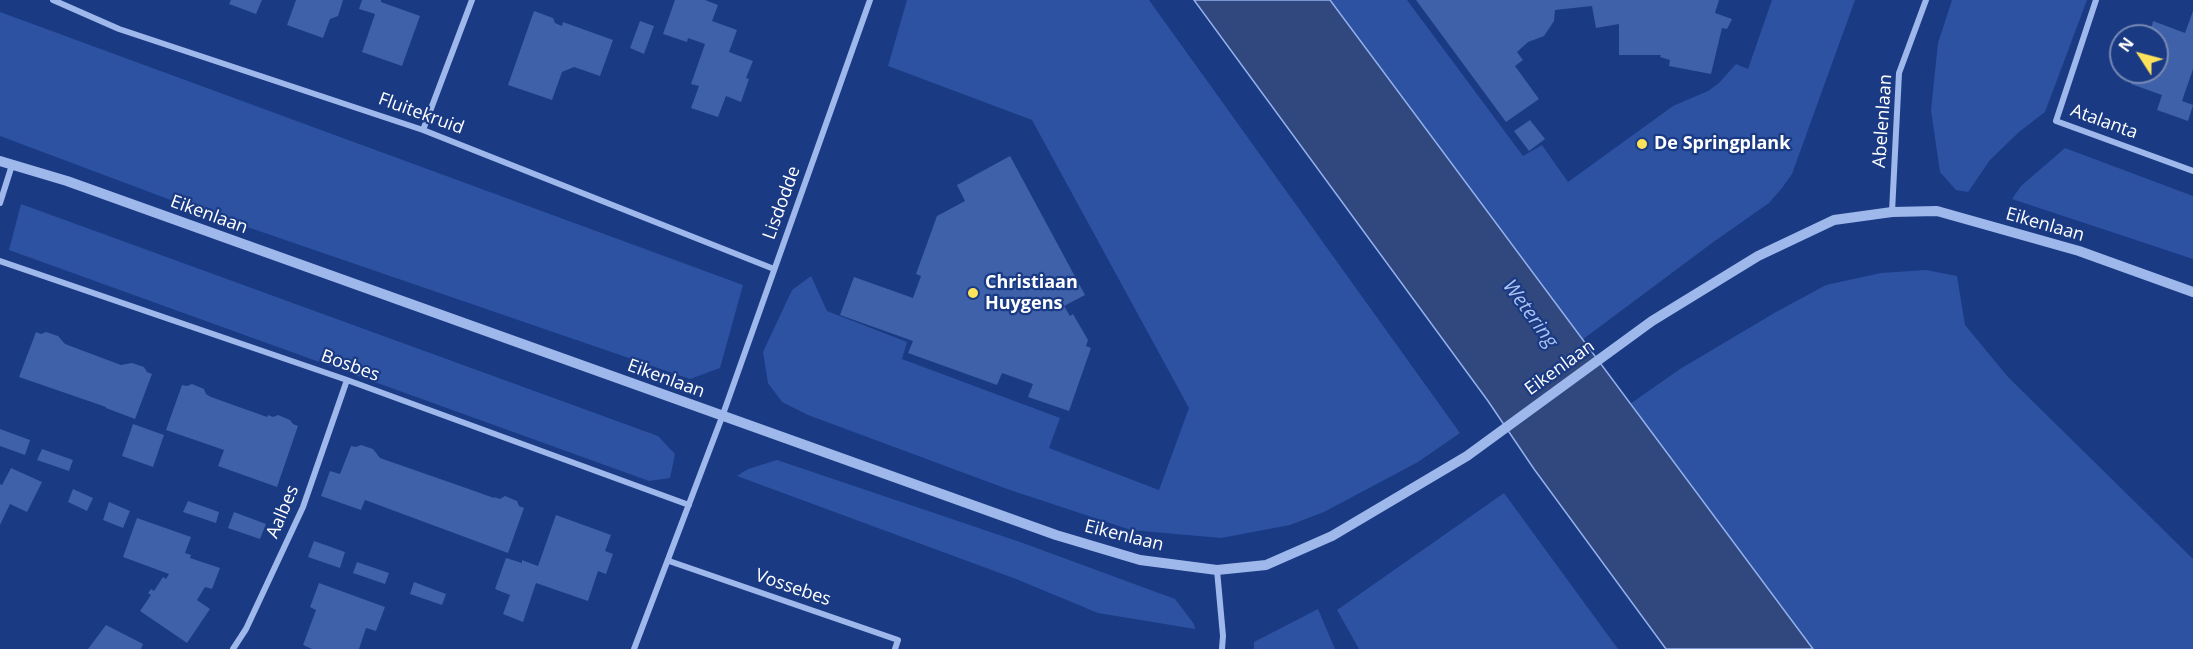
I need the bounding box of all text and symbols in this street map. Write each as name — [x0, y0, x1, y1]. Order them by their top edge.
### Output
north arrow — [2109, 24, 2169, 84]
text: N — [2113, 33, 2139, 56]
street label: Abelenlaan — [1869, 73, 1897, 169]
street label: Fluitekruid — [375, 89, 467, 139]
street label: Atalanta — [2068, 100, 2140, 144]
place label: De Springplank — [1654, 133, 1790, 155]
marker: De Springplank — [1635, 137, 1649, 151]
street label: Lisdodde — [759, 163, 805, 243]
street label: Eikenlaan — [167, 191, 251, 239]
street label: Eikenlaan — [2003, 203, 2087, 247]
place label: Christiaan Huygens — [985, 272, 1078, 314]
water label: Wetering — [1497, 275, 1563, 353]
marker: Christiaan Huygens — [966, 286, 980, 300]
street label: Eikenlaan — [1521, 336, 1599, 400]
street label: Bosbes — [318, 345, 382, 387]
street label: Eikenlaan — [624, 355, 708, 403]
street label: Aalbes — [262, 482, 304, 542]
street label: Eikenlaan — [1082, 516, 1166, 556]
street label: Vossebes — [752, 565, 834, 611]

